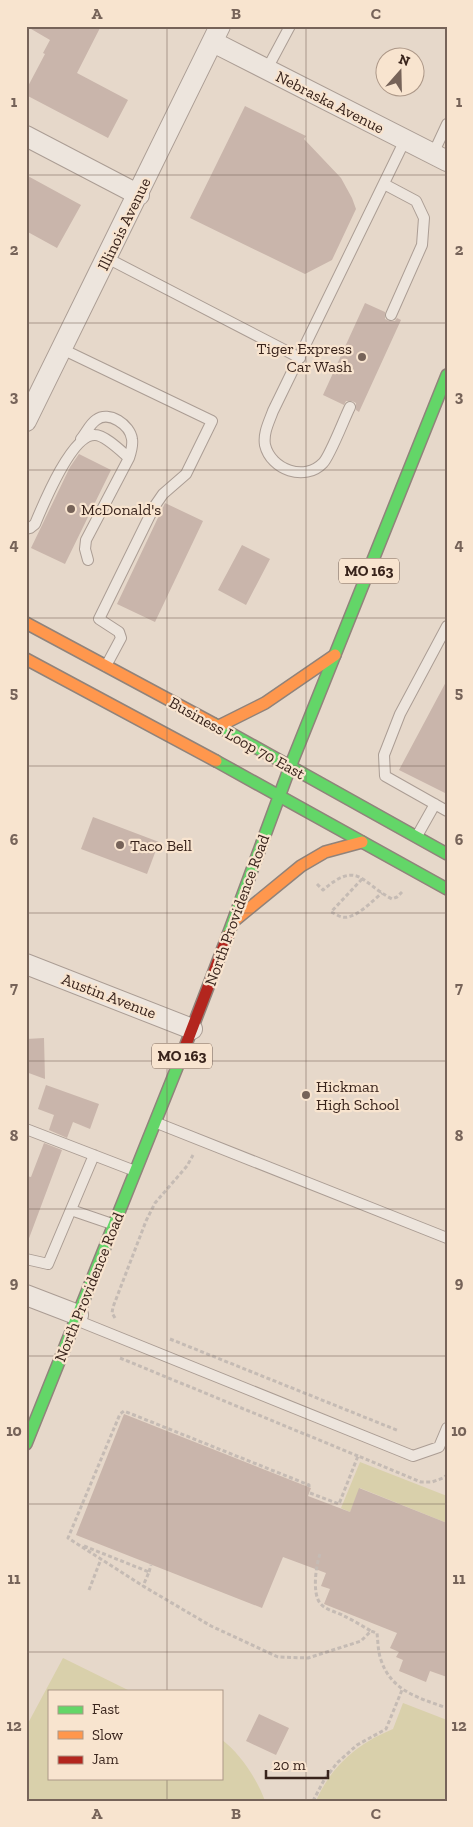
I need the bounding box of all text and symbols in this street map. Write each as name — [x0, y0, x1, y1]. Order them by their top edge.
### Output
text: A — [92, 4, 103, 23]
text: B — [231, 4, 241, 23]
text: C — [371, 4, 381, 23]
north arrow — [376, 48, 426, 98]
text: N — [396, 50, 413, 70]
street label: Nebraska Avenue — [273, 67, 387, 137]
text: 1 — [11, 92, 18, 111]
text: 1 — [456, 92, 463, 111]
street label: Illinois Avenue — [93, 175, 155, 273]
text: 2 — [10, 240, 19, 259]
text: 2 — [455, 240, 464, 259]
place label: Tiger Express Car Wash — [257, 339, 352, 376]
marker: Tiger Express Car Wash — [356, 351, 368, 363]
text: 3 — [10, 387, 19, 406]
text: 3 — [455, 387, 464, 406]
place label: McDonald's — [81, 500, 161, 519]
marker: McDonald's — [65, 503, 77, 515]
text: 4 — [9, 535, 19, 554]
text: 4 — [454, 535, 464, 554]
road number: MO 163 — [339, 558, 399, 584]
text: 5 — [10, 683, 18, 702]
text: 5 — [455, 683, 463, 702]
street label: Business Loop 70 East — [166, 693, 308, 783]
text: 6 — [10, 830, 19, 849]
text: 6 — [455, 830, 464, 849]
street label: North Providence Road — [201, 832, 273, 988]
place label: Taco Bell — [130, 836, 192, 855]
marker: Taco Bell — [114, 839, 126, 851]
street label: Austin Avenue — [59, 969, 159, 1023]
text: 7 — [10, 978, 18, 997]
text: 7 — [455, 978, 463, 997]
road number: MO 163 — [152, 1044, 212, 1068]
place label: Hickman High School — [316, 1077, 399, 1114]
marker: Hickman High School — [300, 1089, 312, 1101]
text: 8 — [10, 1126, 19, 1145]
text: 8 — [455, 1126, 464, 1145]
street label: North Providence Road — [50, 1209, 128, 1365]
text: 9 — [10, 1273, 19, 1292]
text: 9 — [455, 1273, 464, 1292]
text: 10 — [6, 1421, 22, 1440]
text: 10 — [451, 1421, 467, 1440]
text: 11 — [8, 1569, 21, 1588]
text: 11 — [453, 1569, 466, 1588]
legend — [48, 1690, 222, 1780]
text: Fast — [92, 1700, 120, 1718]
text: 12 — [6, 1716, 22, 1735]
text: 12 — [451, 1716, 467, 1735]
text: Slow — [92, 1726, 124, 1744]
scale bar — [266, 1747, 328, 1779]
text: Jam — [92, 1750, 119, 1768]
text: 20 m — [273, 1756, 306, 1774]
text: A — [92, 1804, 103, 1823]
text: B — [231, 1804, 241, 1823]
text: C — [371, 1804, 381, 1823]

